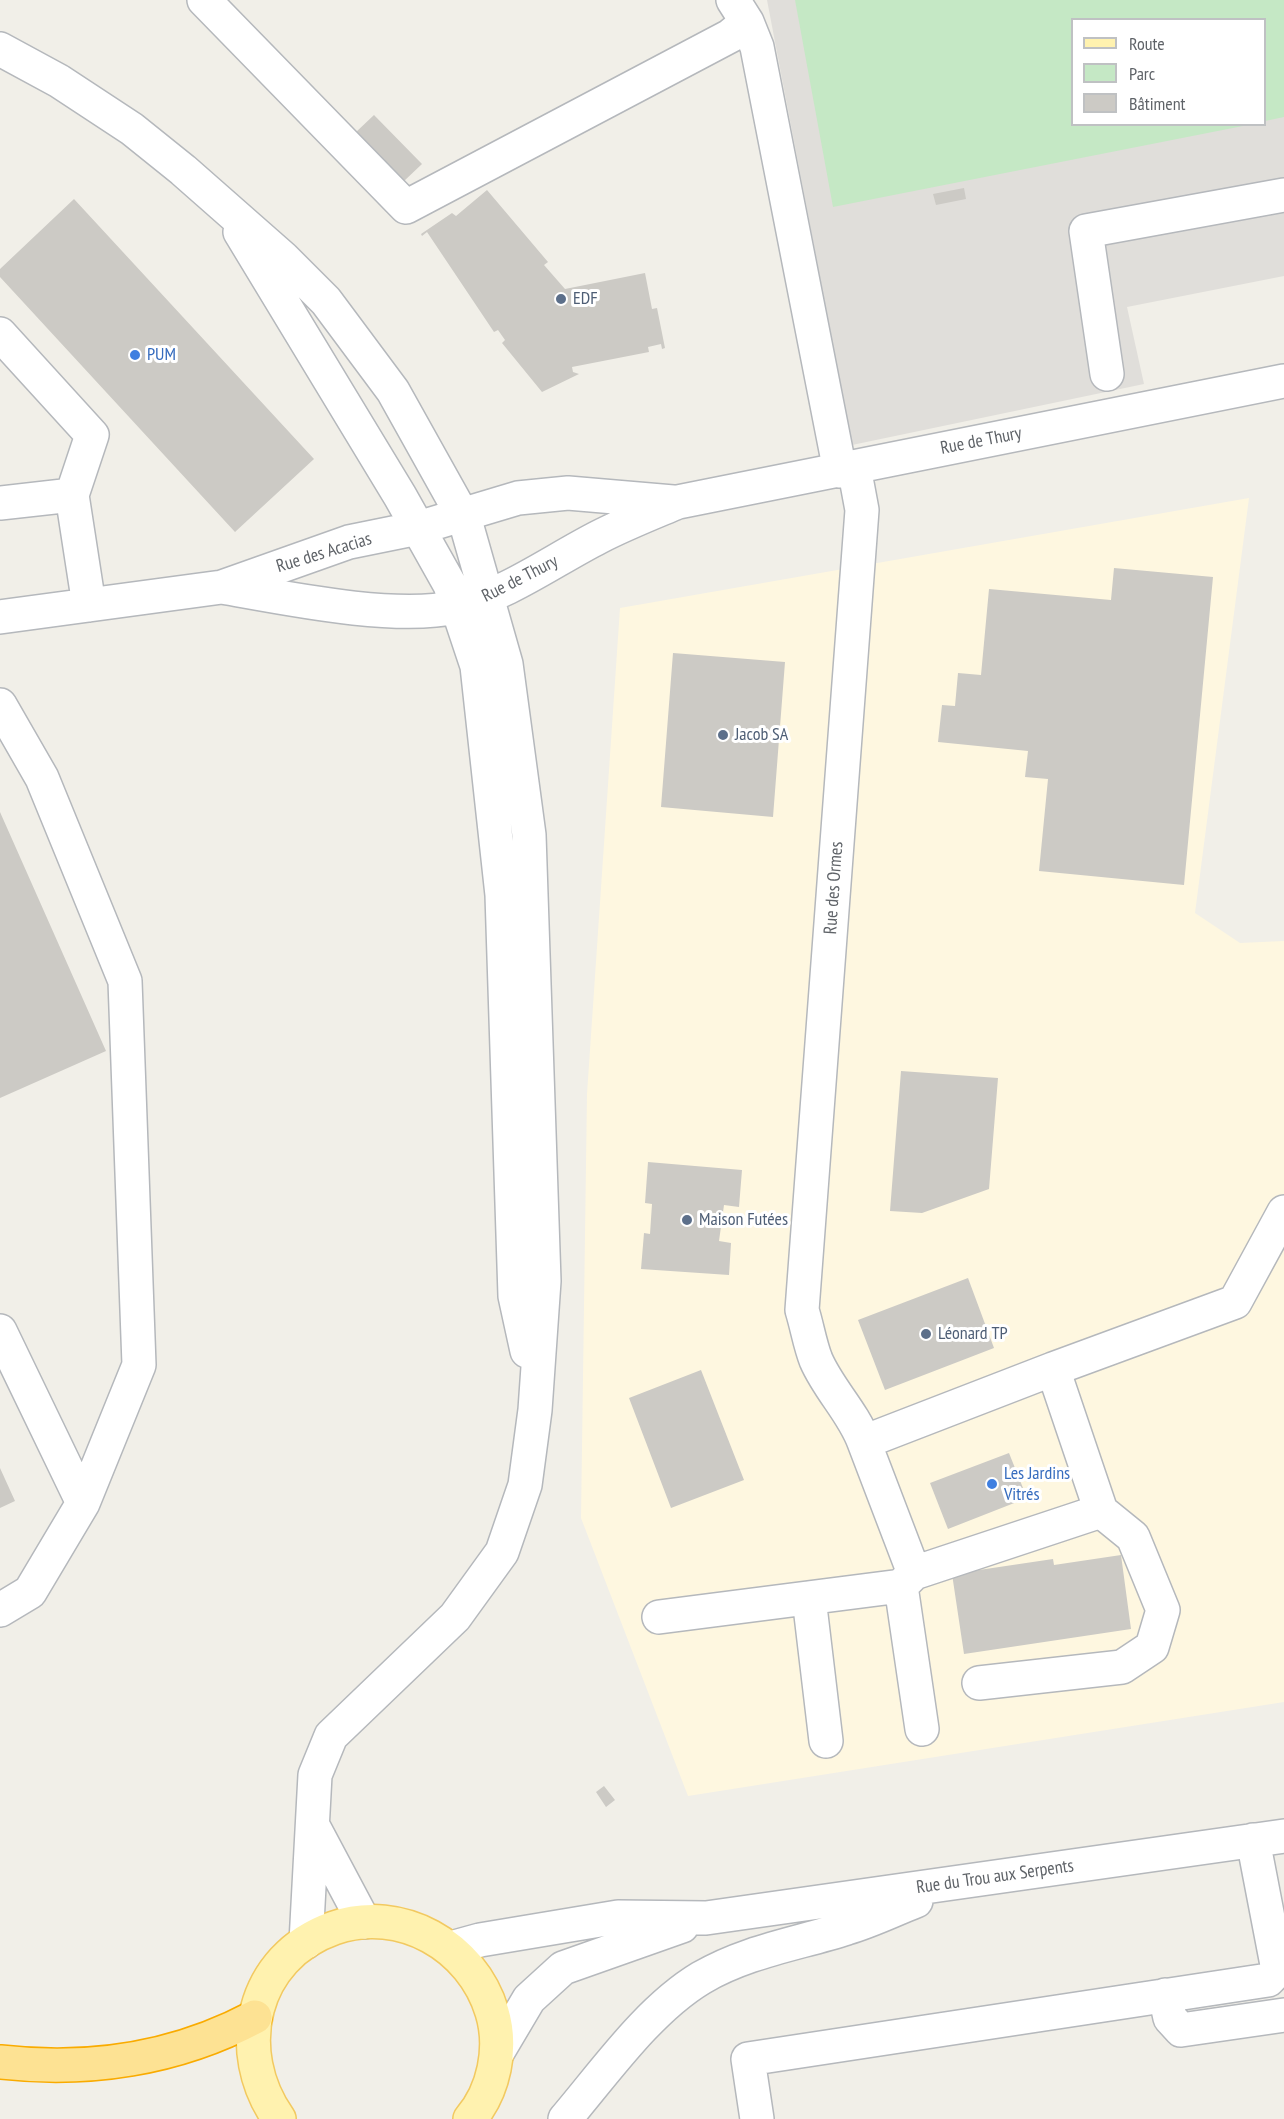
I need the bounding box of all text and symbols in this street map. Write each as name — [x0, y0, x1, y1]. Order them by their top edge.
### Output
legend — [1071, 18, 1266, 126]
text: Route — [1129, 32, 1165, 55]
text: Parc — [1129, 62, 1155, 85]
text: Bâtiment — [1129, 92, 1186, 115]
place label: EDF — [573, 288, 598, 310]
marker: EDF — [554, 292, 568, 306]
place label: PUM — [147, 344, 176, 366]
marker: PUM — [128, 348, 142, 362]
street label: Rue de Thury — [939, 423, 1023, 459]
street label: Rue des Acacias — [274, 528, 374, 578]
street label: Rue de Thury — [478, 551, 562, 607]
place label: Jacob SA — [735, 724, 788, 746]
marker: Jacob SA — [716, 728, 730, 742]
street label: Rue des Ormes — [820, 841, 848, 935]
place label: Maison Futées — [699, 1209, 788, 1231]
marker: Maison Futées — [680, 1213, 694, 1227]
place label: Léonard TP — [938, 1323, 1008, 1345]
marker: Léonard TP — [919, 1327, 933, 1341]
place label: Les Jardins Vitrés — [1004, 1463, 1070, 1506]
marker: Les Jardins Vitrés — [985, 1477, 999, 1491]
street label: Rue du Trou aux Serpents — [915, 1855, 1075, 1899]

